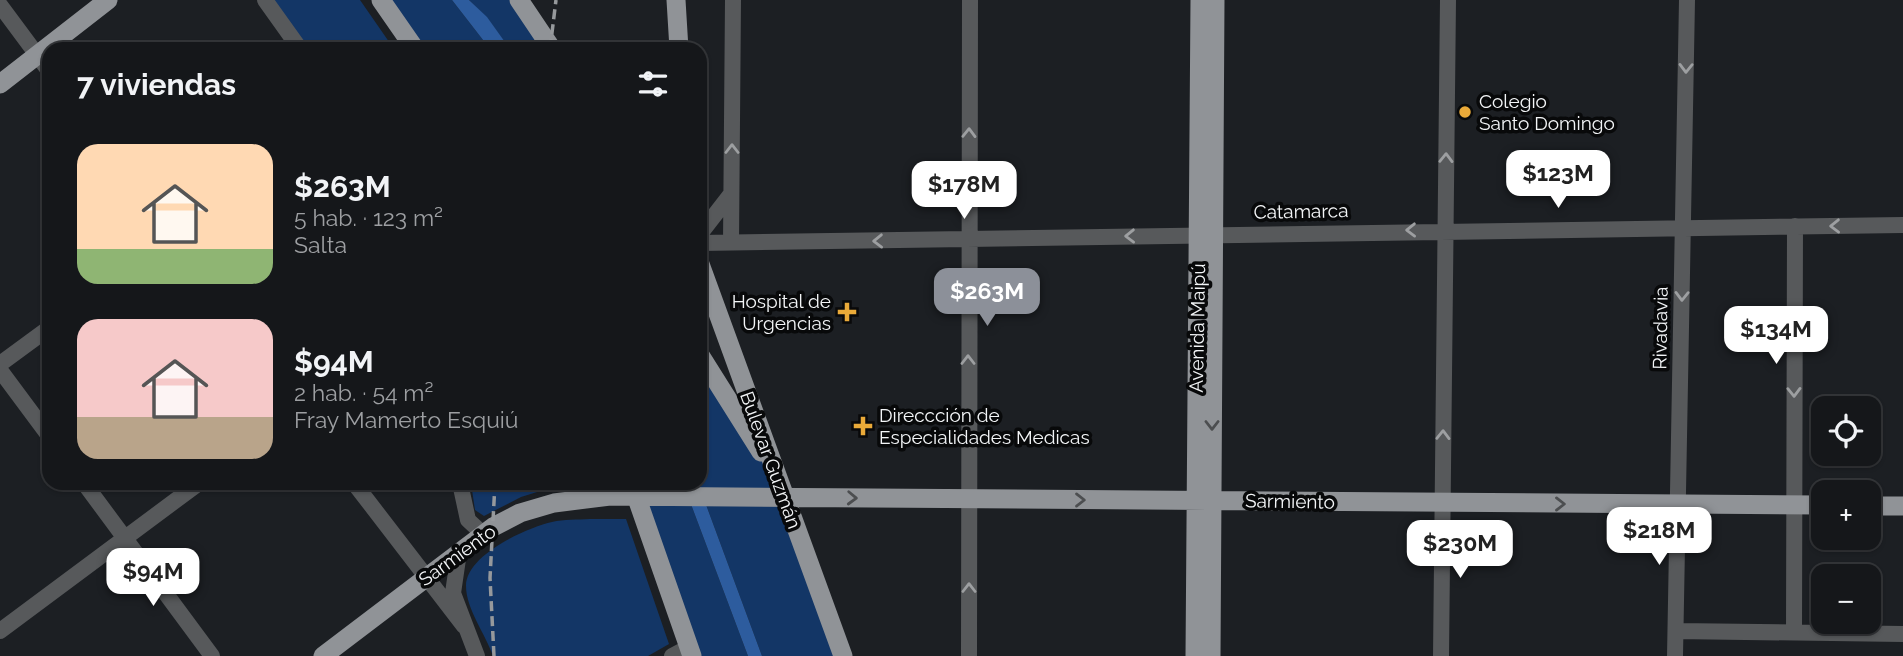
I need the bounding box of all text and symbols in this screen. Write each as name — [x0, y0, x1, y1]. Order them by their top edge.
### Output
one-way arrow — [1678, 63, 1693, 74]
icon: filters — [634, 65, 672, 103]
text: 7 viviendas — [77, 67, 236, 102]
place label: Colegio Santo Domingo — [1479, 90, 1615, 134]
marker: Colegio Santo Domingo — [1457, 104, 1473, 120]
one-way arrow — [961, 127, 977, 138]
one-way arrow — [724, 144, 740, 154]
pin: $123M — [1509, 150, 1607, 210]
one-way arrow — [1438, 152, 1454, 163]
text: $123M — [1522, 159, 1594, 186]
pin: $178M — [915, 162, 1013, 221]
text: $263M — [294, 169, 391, 204]
text: $178M — [928, 170, 1000, 197]
icon: home — [133, 172, 217, 256]
street label: Catamarca — [1253, 199, 1349, 223]
text: 5 hab. · 123 m² — [294, 204, 443, 231]
one-way arrow — [1829, 218, 1840, 234]
one-way arrow — [1406, 222, 1416, 238]
one-way arrow — [1125, 228, 1135, 244]
text: Salta — [294, 231, 347, 258]
one-way arrow — [873, 233, 883, 249]
street label: Avenida Maipú — [1185, 263, 1209, 393]
pin: $263M — [938, 268, 1036, 328]
text: $263M — [950, 277, 1024, 304]
street label: Rivadavia — [1648, 286, 1672, 370]
place label: Hospital de Urgencias — [732, 290, 831, 334]
one-way arrow — [1674, 291, 1690, 301]
marker: Hospital de Urgencias — [837, 302, 857, 322]
pin: $134M — [1727, 306, 1825, 366]
text: $134M — [1740, 315, 1812, 342]
text: $94M — [294, 344, 374, 379]
icon: home — [133, 347, 217, 431]
one-way arrow — [960, 355, 976, 365]
text: 2 hab. · 54 m² — [294, 379, 433, 406]
one-way arrow — [1787, 387, 1802, 398]
street label: Bulevar Guzmán — [736, 388, 806, 532]
map controls — [1811, 396, 1881, 634]
button: locate — [1811, 396, 1881, 466]
place label: Direccción de Especialidades Medicas — [879, 404, 1090, 448]
text: Fray Mamerto Esquiú — [294, 406, 519, 433]
marker: Direccción de Especialidades Medicas — [853, 416, 873, 436]
one-way arrow — [1204, 420, 1220, 430]
one-way arrow — [1435, 429, 1451, 439]
button: + — [1811, 480, 1881, 550]
street label: Sarmiento — [1245, 489, 1335, 513]
one-way arrow — [847, 490, 858, 505]
one-way arrow — [1075, 492, 1085, 508]
one-way arrow — [1555, 496, 1565, 512]
pin: $218M — [1610, 508, 1708, 567]
text: $218M — [1623, 516, 1695, 543]
street label: Sarmiento — [414, 520, 500, 590]
pin: $230M — [1411, 520, 1509, 580]
text: $230M — [1423, 529, 1497, 556]
pin: $94M — [112, 548, 194, 608]
text: $94M — [122, 557, 184, 584]
button: − — [1811, 564, 1881, 634]
one-way arrow — [961, 582, 977, 593]

